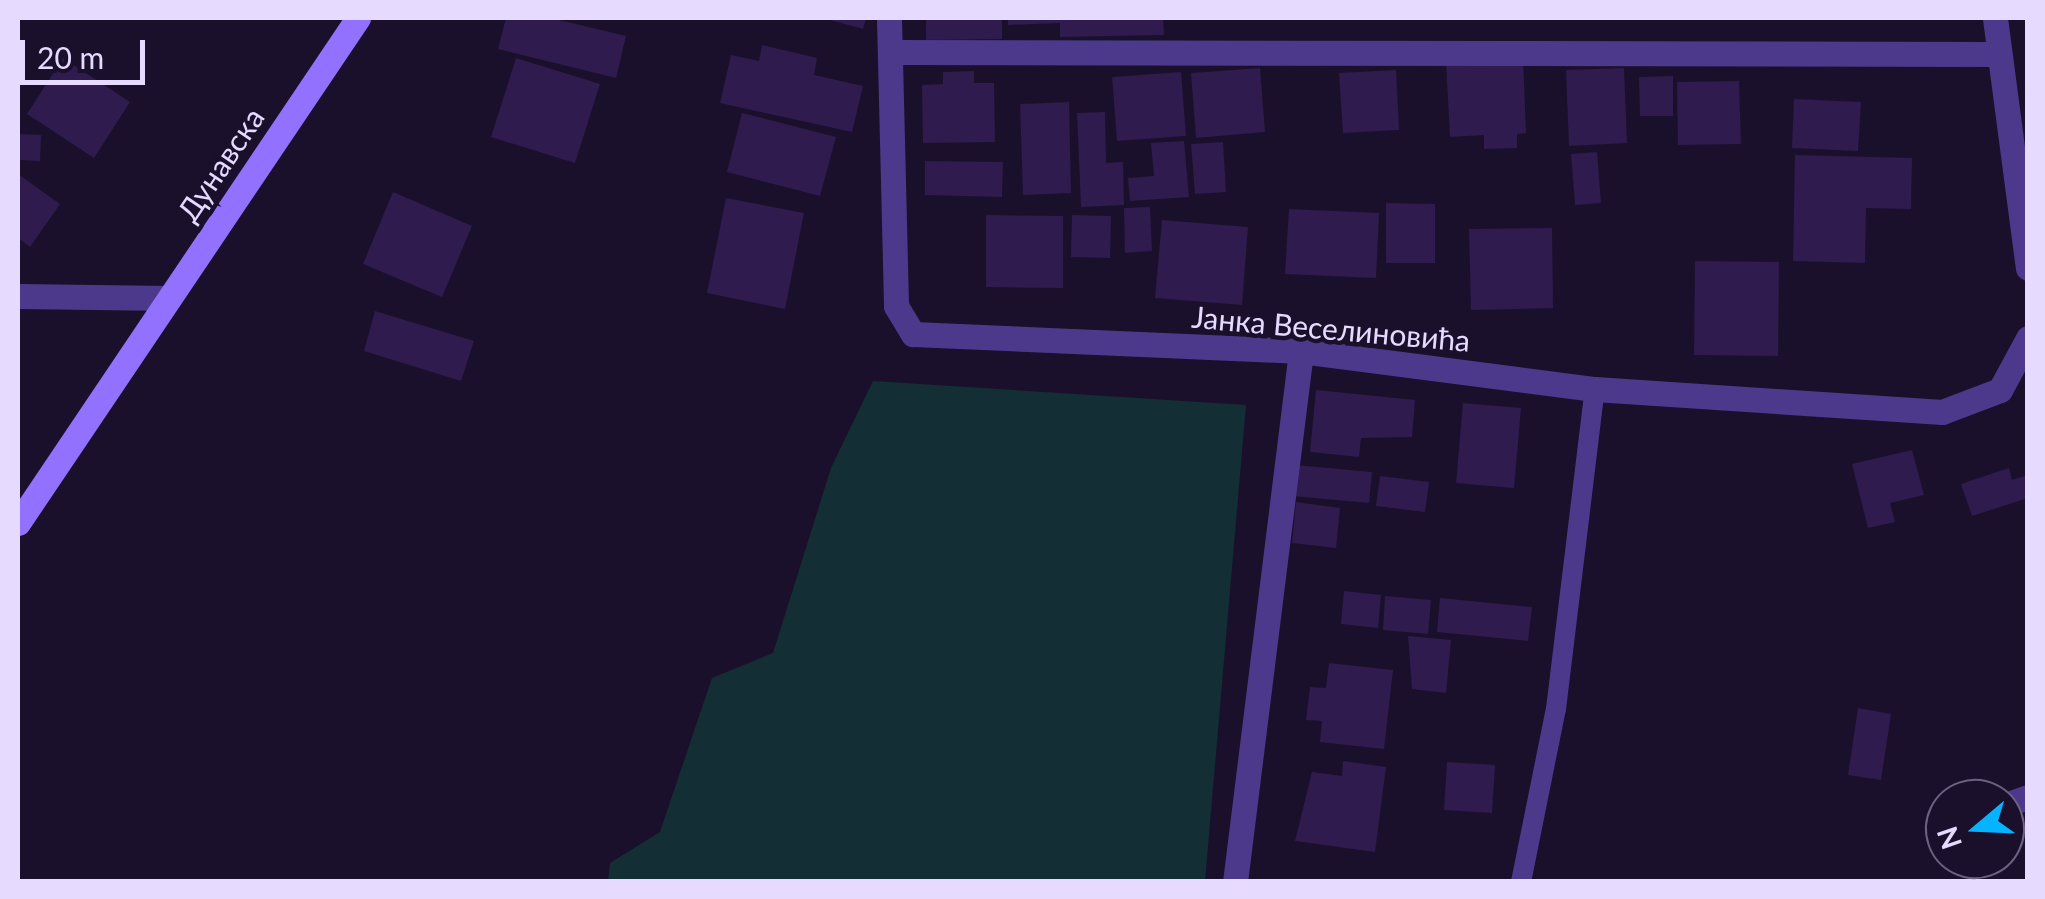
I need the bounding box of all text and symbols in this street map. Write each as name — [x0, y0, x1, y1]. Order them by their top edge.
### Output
scale bar — [25, 20, 150, 82]
text: 20 m — [37, 39, 104, 75]
street label: Дунавска — [169, 100, 271, 228]
street label: Јанка Веселиновића — [1190, 298, 1472, 358]
north arrow — [1925, 779, 2025, 879]
text: N — [1929, 822, 1968, 854]

